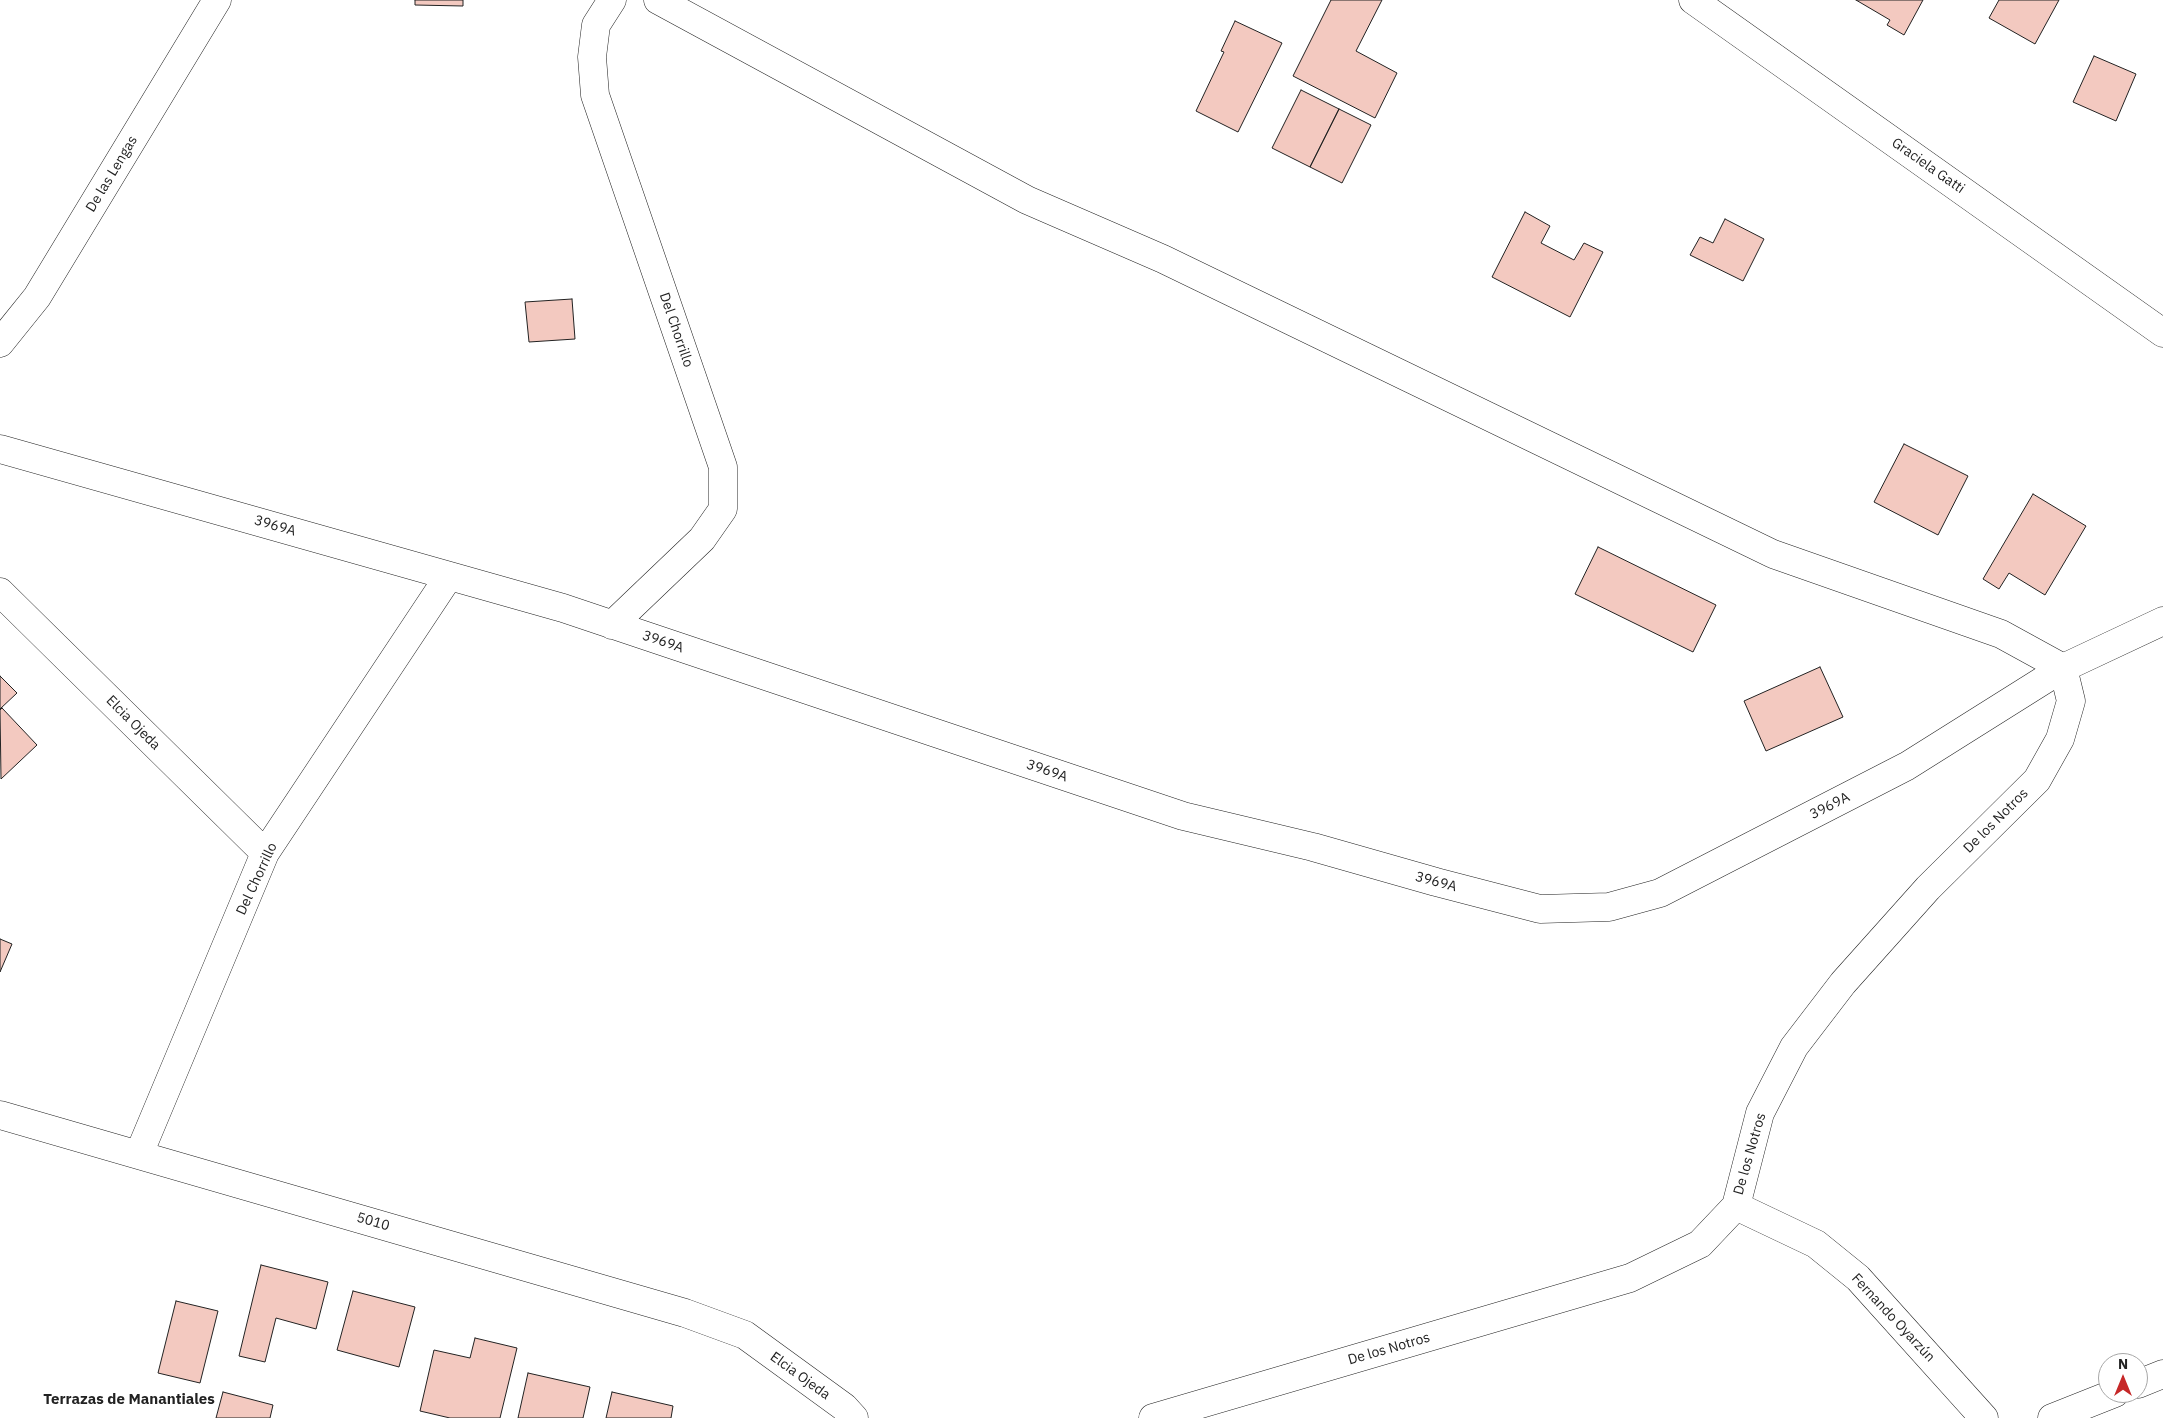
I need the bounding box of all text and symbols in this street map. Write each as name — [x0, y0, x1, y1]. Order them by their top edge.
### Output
street label: De las Lengas — [83, 133, 141, 215]
street label: Graciela Gatti — [1888, 135, 1968, 197]
street label: Del Chorrillo — [655, 290, 697, 370]
street label: 3969A — [252, 512, 298, 540]
street label: 3969A — [640, 627, 686, 657]
street label: Elcia Ojeda — [102, 692, 164, 754]
street label: 3969A — [1024, 756, 1070, 786]
street label: De los Notros — [1960, 785, 2032, 857]
street label: 3969A — [1807, 789, 1853, 823]
street label: Del Chorrillo — [233, 840, 281, 918]
street label: 3969A — [1413, 868, 1459, 896]
street label: De los Notros — [1730, 1111, 1770, 1197]
street label: 5010 — [355, 1209, 391, 1235]
street label: Fernando Oyarzún — [1848, 1270, 1938, 1366]
street label: De los Notros — [1346, 1329, 1432, 1369]
street label: Elcia Ojeda — [767, 1349, 833, 1403]
north arrow — [2098, 1353, 2148, 1403]
text: N — [2118, 1355, 2128, 1373]
district label: Terrazas de Manantiales — [43, 1391, 215, 1409]

